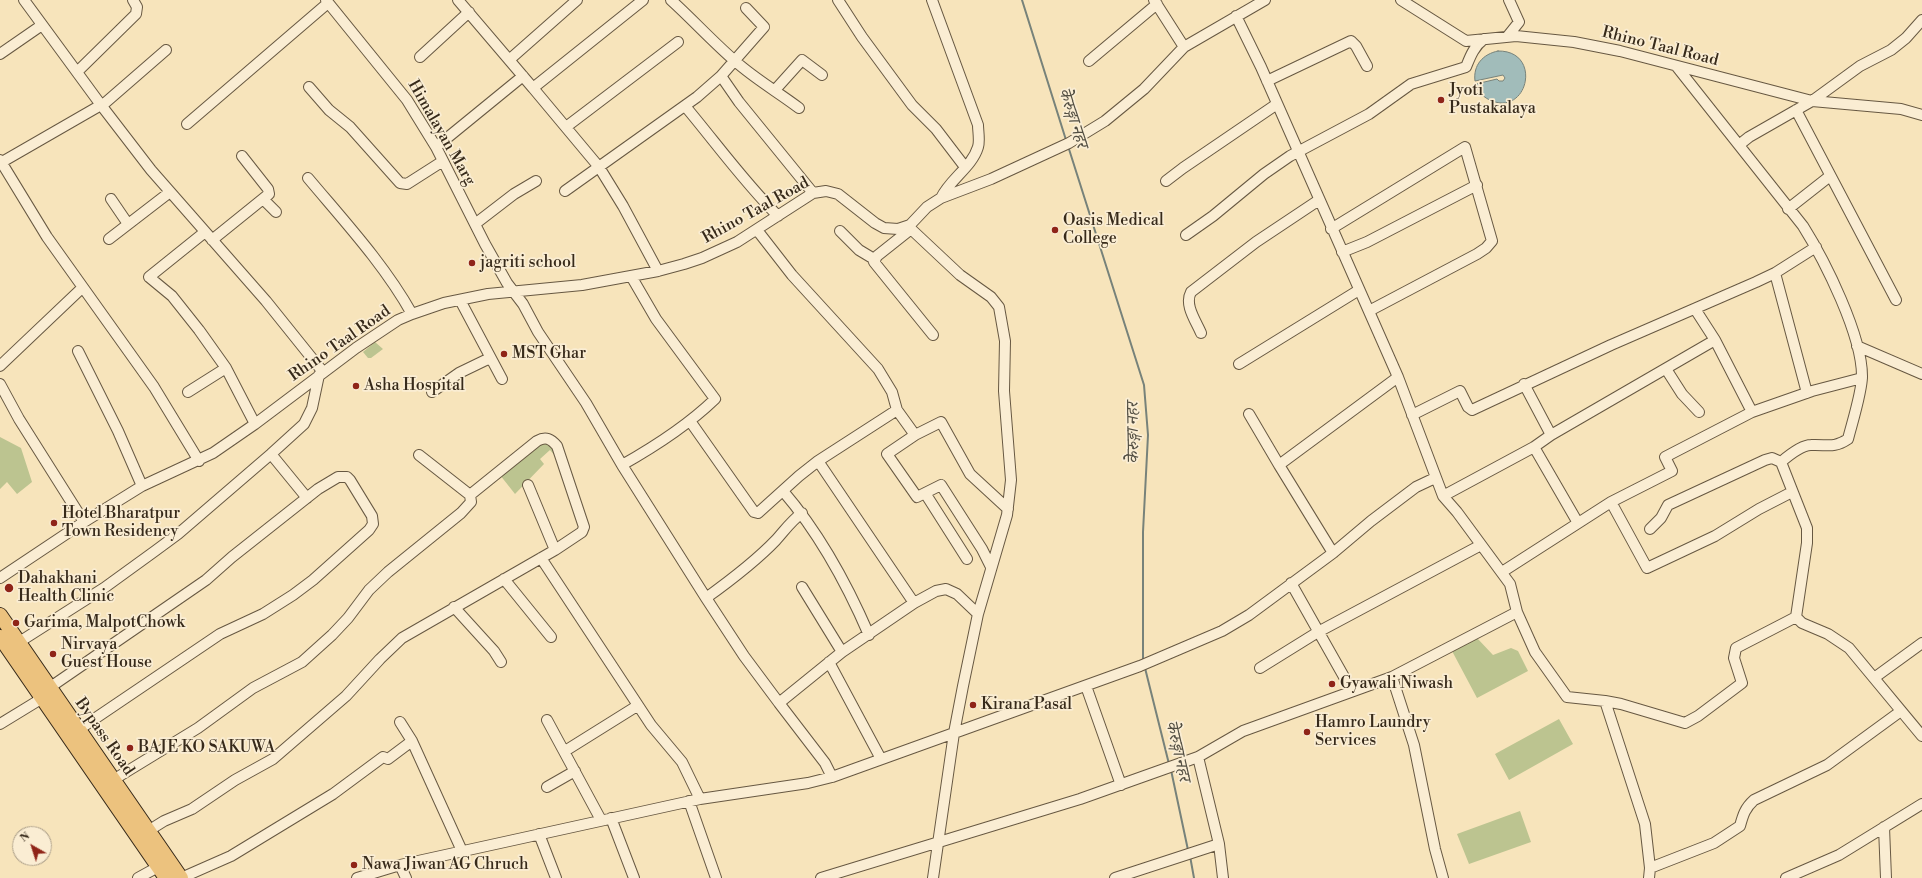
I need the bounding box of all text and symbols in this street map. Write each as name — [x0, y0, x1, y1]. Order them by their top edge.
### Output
street label: Rhino Taal Road — [1600, 23, 1720, 71]
street label: Himalayan Marg — [403, 77, 479, 189]
place label: Jyoti Pustakalaya — [1449, 81, 1536, 119]
water label: केेरुङ्गा नहर — [1053, 86, 1091, 150]
marker: Jyoti Pustakalaya — [1436, 95, 1446, 105]
street label: Rhino Taal Road — [699, 174, 813, 248]
place label: Oasis Medical College — [1063, 211, 1164, 249]
marker: Oasis Medical College — [1050, 225, 1060, 235]
place label: jagriti school — [480, 253, 576, 273]
marker: jagriti school — [467, 258, 477, 268]
street label: Rhino Taal Road — [286, 302, 394, 386]
place label: MST Ghar — [512, 344, 586, 364]
marker: MST Ghar — [499, 349, 509, 359]
place label: Asha Hospital — [364, 376, 465, 396]
marker: Asha Hospital — [351, 381, 361, 391]
water label: केेरुङ्गा नहर — [1123, 402, 1145, 464]
place label: Hotel Bharatpur Town Residency — [62, 504, 180, 542]
marker: Hotel Bharatpur Town Residency — [49, 518, 59, 528]
place label: Dahakhani Health Clinic — [18, 569, 114, 607]
marker: Dahakhani Health Clinic — [3, 582, 15, 594]
place label: Garima, MalpotChowk — [24, 613, 185, 633]
marker: Garima, MalpotChowk — [11, 618, 21, 628]
place label: Nirvaya Guest House — [61, 635, 152, 673]
marker: Nirvaya Guest House — [48, 649, 58, 659]
place label: Gyawali Niwash — [1340, 674, 1453, 694]
marker: Gyawali Niwash — [1327, 679, 1337, 689]
street label: Bypass Road — [70, 694, 138, 780]
place label: Kirana Pasal — [981, 695, 1072, 715]
marker: Kirana Pasal — [968, 700, 978, 710]
place label: Hamro Laundry Services — [1315, 713, 1431, 751]
water label: केेरुङ्गा नहर — [1160, 719, 1194, 783]
marker: Hamro Laundry Services — [1302, 727, 1312, 737]
place label: BAJE KO SAKUWA — [138, 738, 275, 758]
marker: BAJE KO SAKUWA — [125, 743, 135, 753]
north arrow — [12, 826, 52, 866]
text: N — [17, 829, 33, 846]
place label: Nawa Jiwan AG Chruch — [362, 855, 529, 875]
marker: Nawa Jiwan AG Chruch — [349, 860, 359, 870]

